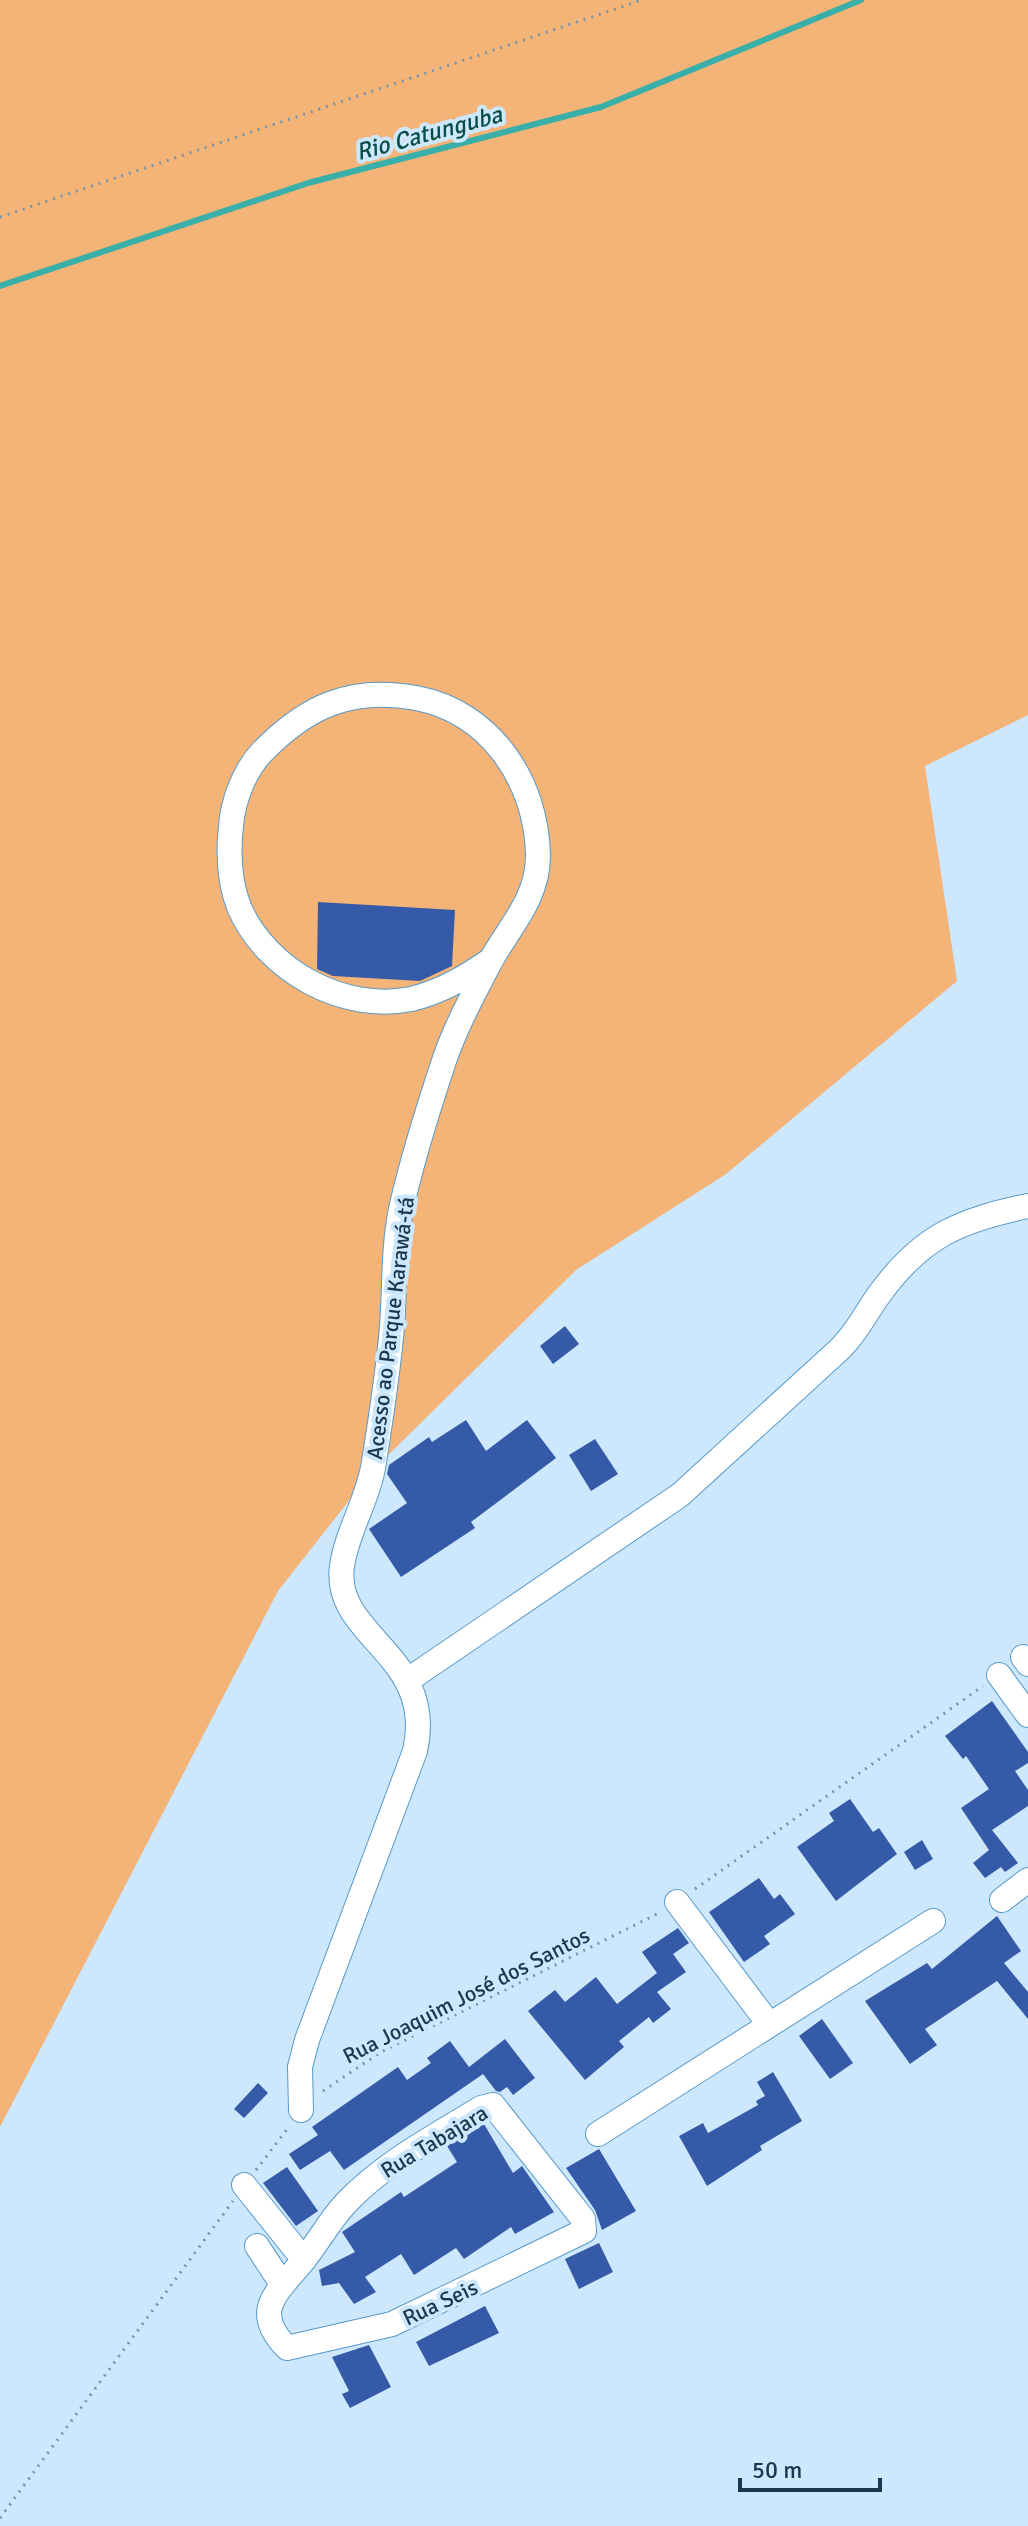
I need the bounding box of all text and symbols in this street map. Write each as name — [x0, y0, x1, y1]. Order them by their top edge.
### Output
water label: Rio Catunguba — [353, 99, 506, 167]
street label: Acesso ao Parque Karawá-tá — [361, 1195, 420, 1461]
street label: Rua Joaquim José dos Santos — [338, 1921, 594, 2070]
street label: Rua Tabajara — [376, 2099, 493, 2184]
street label: Rua Seis — [398, 2273, 482, 2332]
scale bar — [740, 2442, 880, 2492]
text: 50 m — [752, 2455, 802, 2485]

